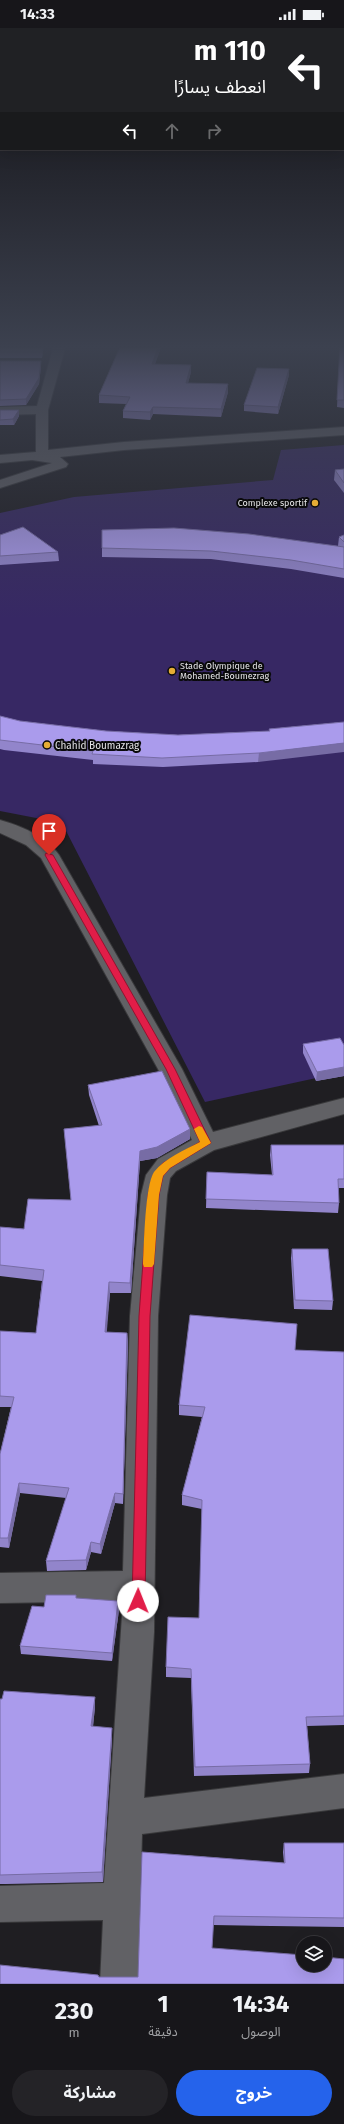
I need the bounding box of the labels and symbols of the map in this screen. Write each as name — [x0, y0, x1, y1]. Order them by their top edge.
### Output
place label: Complexe sportif — [238, 498, 308, 508]
marker: Complexe sportif — [310, 498, 320, 508]
place label: Stade Olympique de Mohamed-Boumezrag — [180, 661, 269, 681]
marker: Stade Olympique de Mohamed-Boumezrag — [167, 666, 177, 676]
marker: Chahid Boumazrag — [42, 740, 52, 750]
place label: Chahid Boumazrag — [55, 740, 140, 752]
pin — [32, 814, 66, 855]
position arrow — [117, 1580, 159, 1622]

